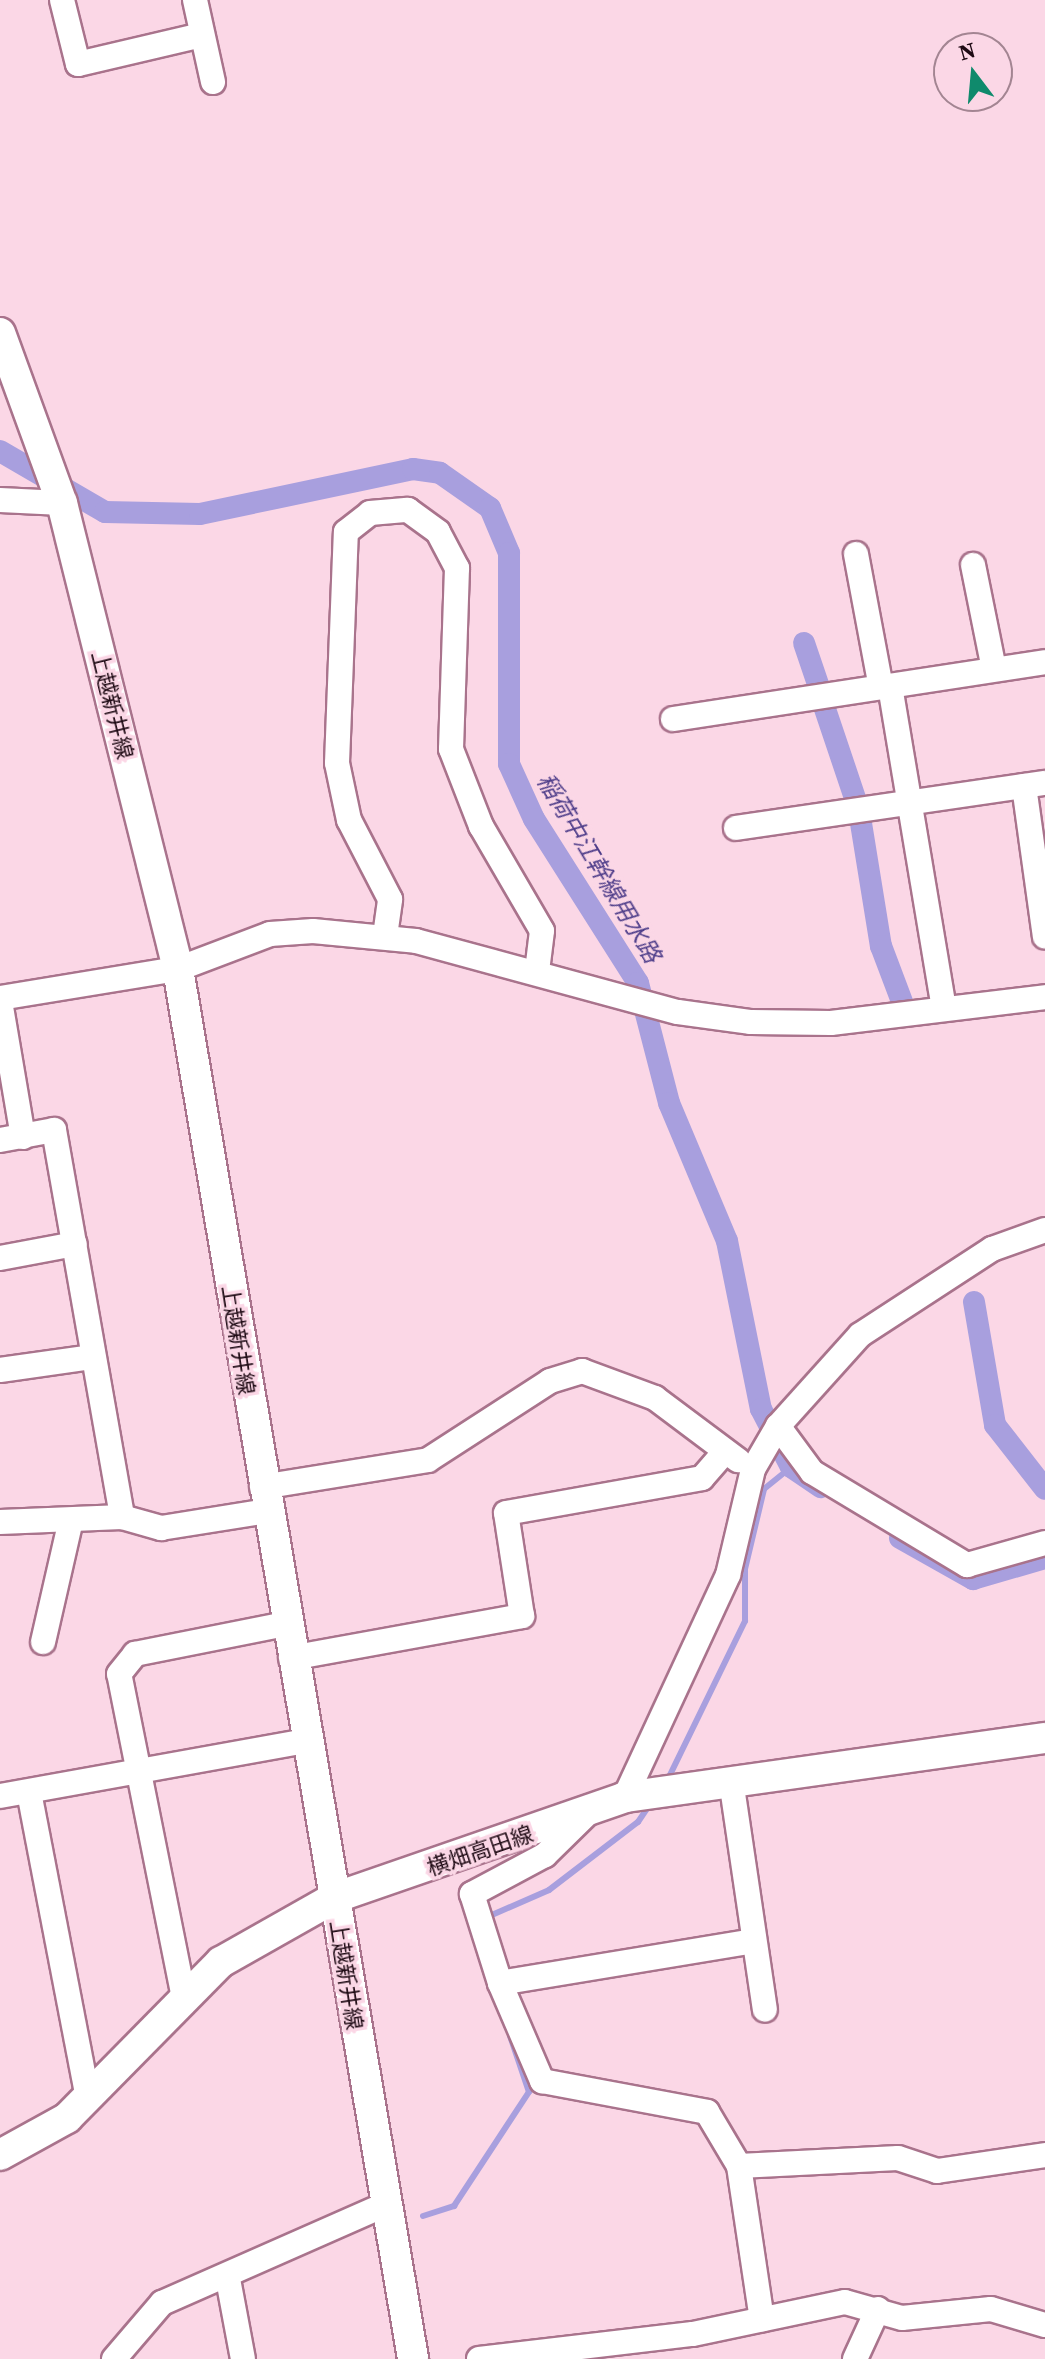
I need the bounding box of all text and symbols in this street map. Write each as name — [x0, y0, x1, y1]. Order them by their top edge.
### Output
north arrow — [933, 32, 1013, 112]
text: N — [955, 34, 979, 67]
street label: 上越新井線 — [86, 648, 138, 762]
water label: 稲荷中江幹線用水路 — [531, 768, 667, 968]
street label: 上越新井線 — [216, 1284, 260, 1396]
street label: 横畑高田線 — [424, 1821, 536, 1881]
street label: 上越新井線 — [324, 1919, 368, 2031]

